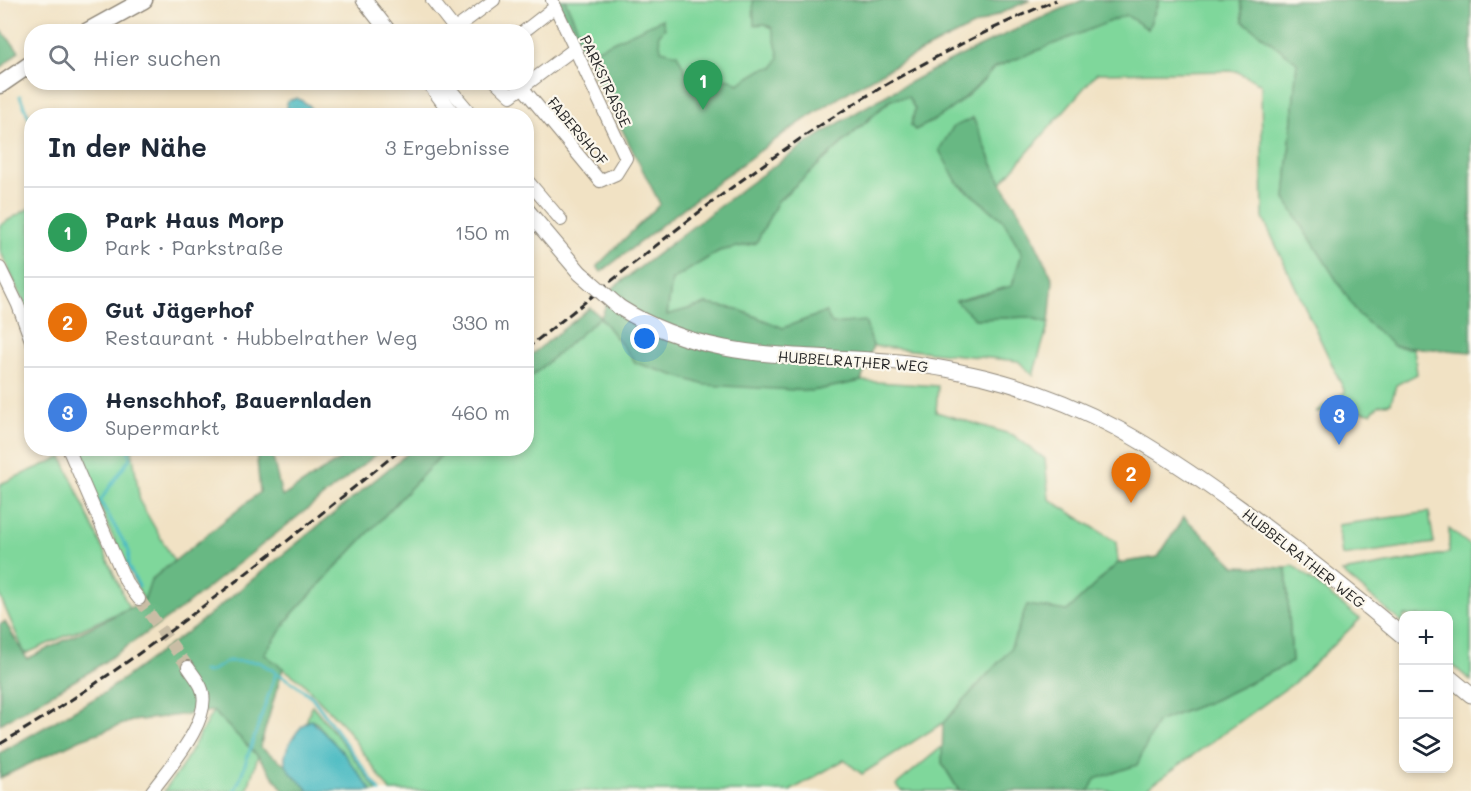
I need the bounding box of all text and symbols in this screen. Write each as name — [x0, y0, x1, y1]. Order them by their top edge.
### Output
search box — [24, 24, 534, 90]
street label: PARKSTRASSE — [576, 32, 636, 131]
icon: search — [45, 41, 78, 74]
text: Hier suchen — [93, 43, 221, 72]
pin: 1 — [684, 60, 722, 110]
street label: FABERSHOF — [543, 92, 613, 170]
text: In der Nähe — [48, 130, 207, 164]
text: 3 Ergebnisse — [385, 134, 510, 160]
text: Park Haus Morp — [105, 205, 284, 234]
text: 1 — [63, 219, 72, 245]
text: 150 m — [455, 219, 510, 245]
text: Park · Parkstraße — [105, 234, 283, 260]
text: Gut Jägerhof — [105, 295, 253, 324]
text: 2 — [62, 309, 73, 335]
text: 330 m — [452, 309, 510, 335]
text: Restaurant · Hubbelrather Weg — [105, 324, 417, 350]
your location — [630, 324, 659, 353]
street label: HUBBELRATHER WEG — [777, 346, 929, 376]
text: Henschhof, Bauernladen — [105, 385, 372, 414]
pin: 3 — [1320, 396, 1358, 445]
text: 3 — [62, 399, 74, 425]
text: 460 m — [452, 399, 510, 425]
text: Supermarkt — [105, 414, 220, 440]
pin: 2 — [1112, 454, 1150, 503]
street label: HUBBELRATHER WEG — [1238, 504, 1370, 612]
map controls — [1399, 611, 1453, 773]
button: + — [1399, 611, 1453, 665]
button: − — [1399, 665, 1453, 719]
button: layers — [1399, 719, 1453, 773]

